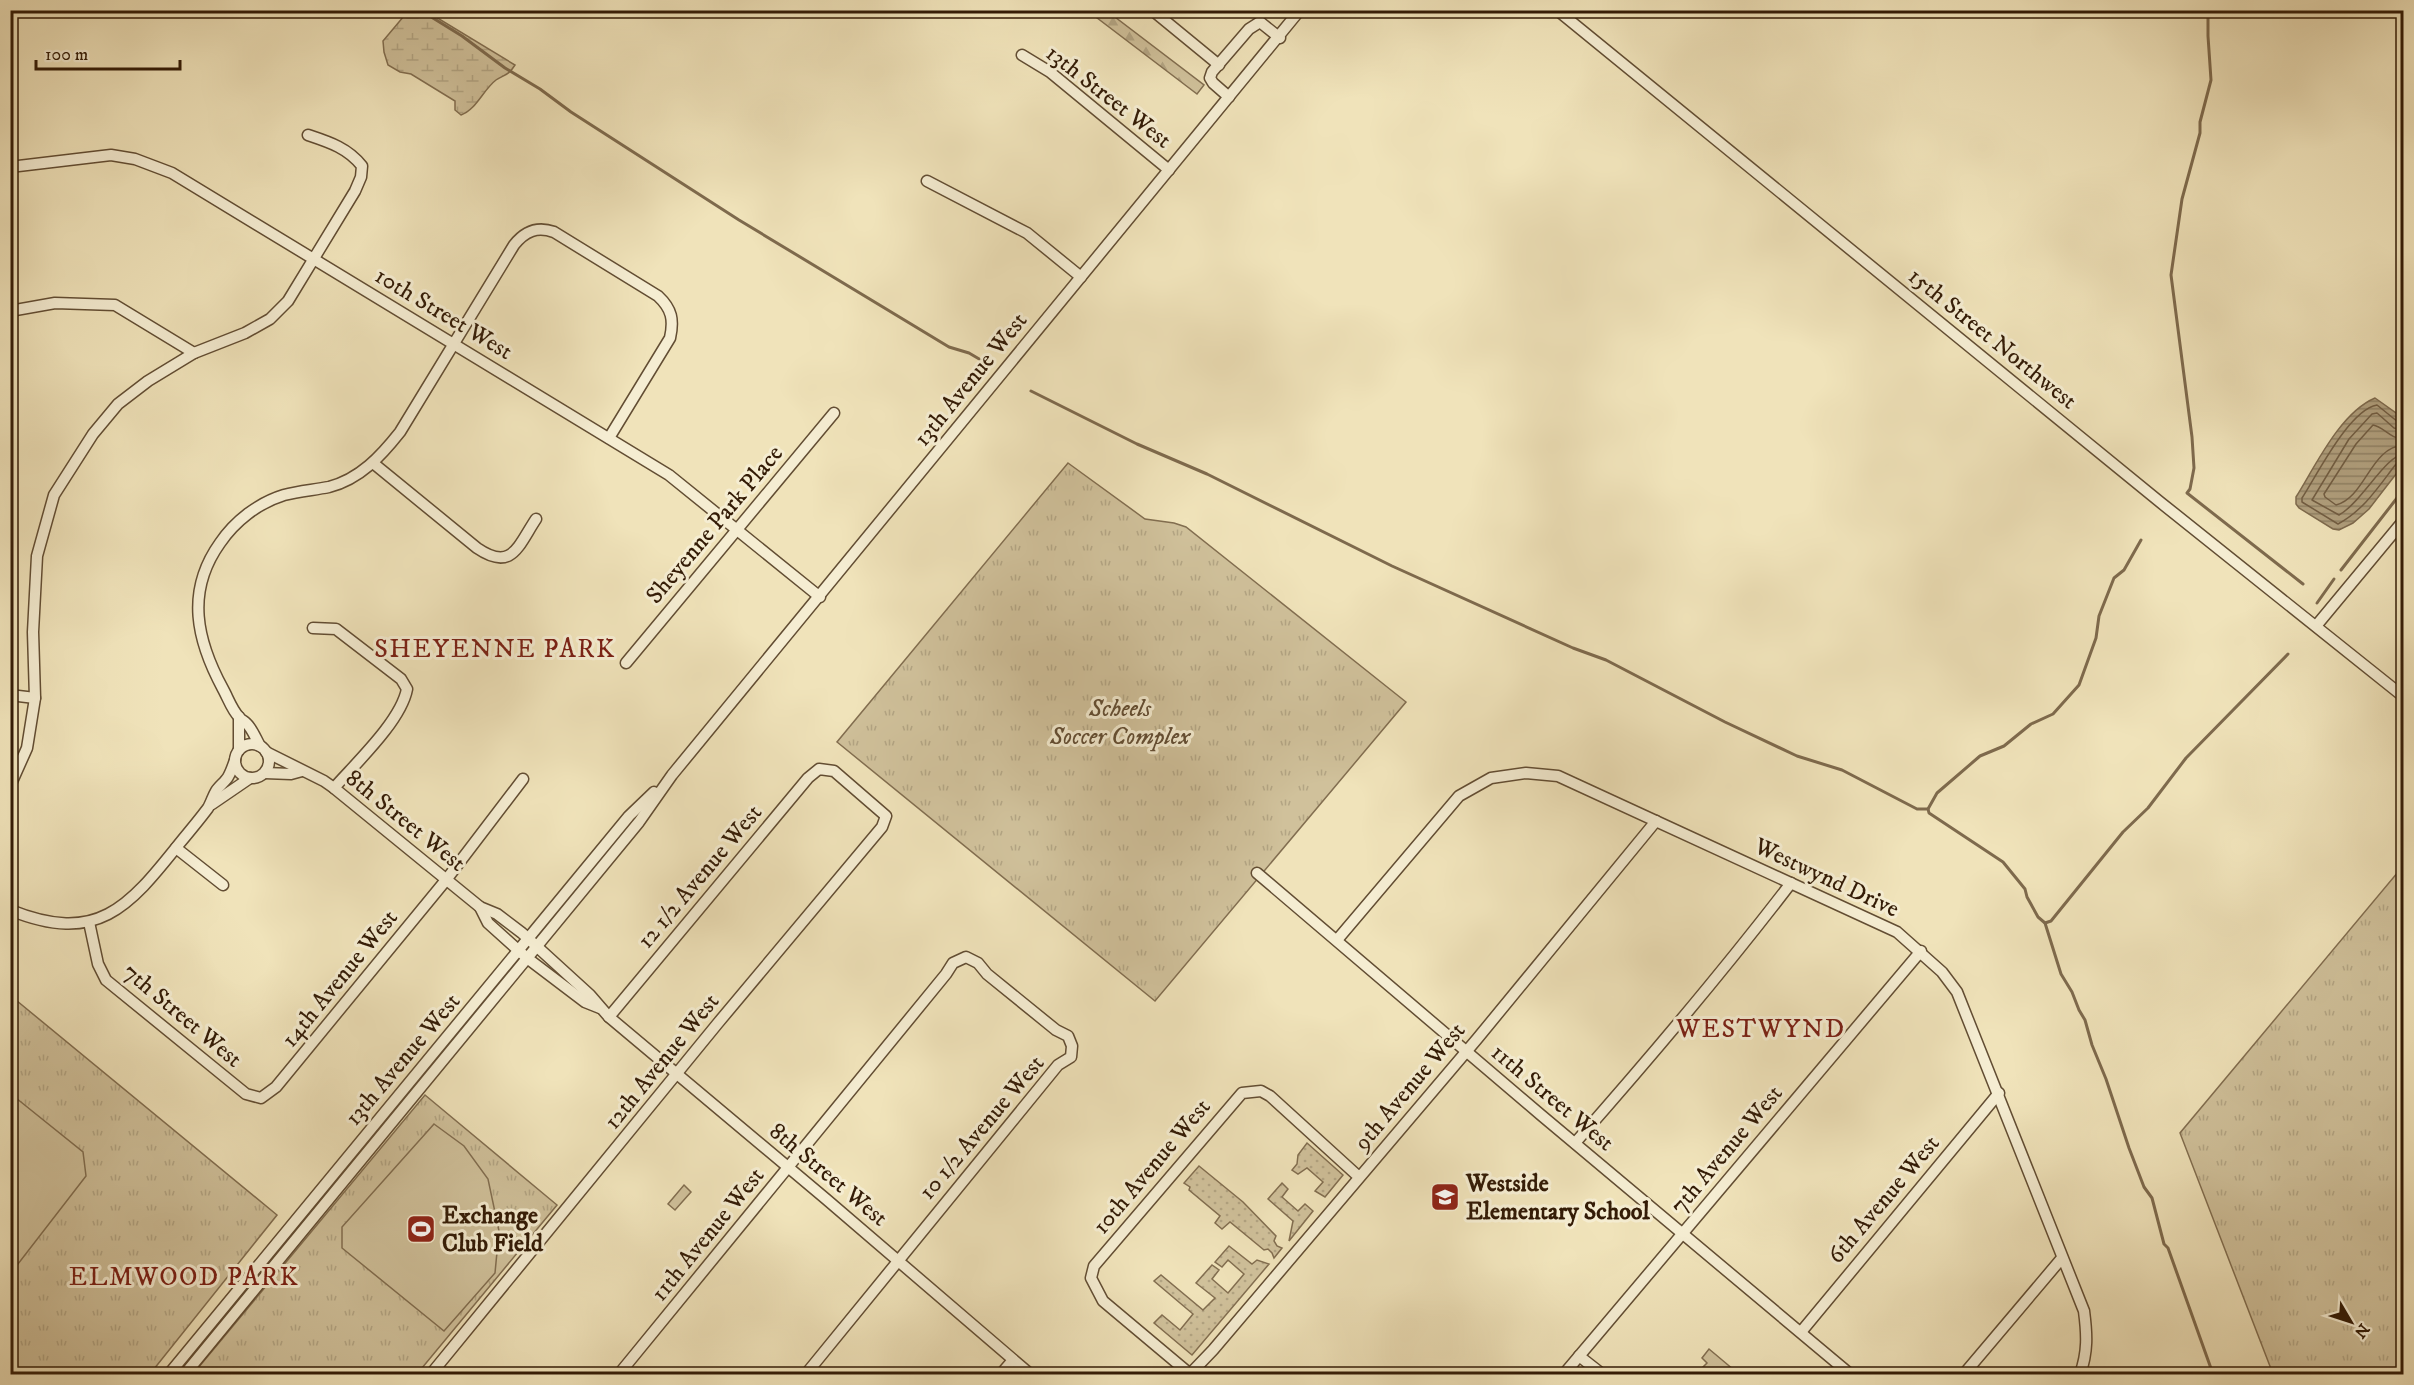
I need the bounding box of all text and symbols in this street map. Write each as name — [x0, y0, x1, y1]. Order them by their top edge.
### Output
scale bar — [36, 33, 180, 71]
street label: 13th Street West — [1039, 38, 1178, 155]
text: 100 m — [45, 44, 88, 66]
street label: 10th Street West — [369, 261, 518, 367]
street label: 15th Street Northwest — [1902, 261, 2083, 416]
street label: 13th Avenue West — [908, 306, 1034, 453]
street label: Sheyenne Park Place — [640, 439, 790, 610]
district label: SHEYENNE PARK — [374, 633, 616, 666]
park label: Scheels Soccer Complex — [1049, 694, 1192, 752]
street label: 8th Street West — [339, 763, 472, 879]
street label: 12 1/2 Avenue West — [631, 798, 769, 955]
street label: Westwynd Drive — [1749, 831, 1904, 925]
street label: 14th Avenue West — [275, 903, 405, 1054]
street label: 7th Street West — [117, 957, 248, 1075]
street label: 13th Avenue West — [339, 987, 467, 1132]
street label: 12th Avenue West — [598, 987, 726, 1136]
district label: WESTWYND — [1675, 1013, 1846, 1046]
street label: 9th Avenue West — [1347, 1016, 1472, 1158]
street label: 11th Street West — [1485, 1038, 1620, 1158]
street label: 10 1/2 Avenue West — [912, 1049, 1051, 1206]
street label: 7th Avenue West — [1664, 1079, 1790, 1220]
street label: 10th Avenue West — [1086, 1092, 1217, 1241]
street label: 8th Street West — [763, 1116, 894, 1233]
street label: 6th Avenue West — [1821, 1129, 1946, 1270]
street label: 11th Avenue West — [645, 1161, 771, 1308]
place label: Westside Elementary School — [1465, 1169, 1650, 1227]
school or university icon: Westside Elementary School — [1429, 1181, 1461, 1213]
place label: Exchange Club Field — [442, 1201, 544, 1259]
sports icon: Exchange Club Field — [405, 1213, 437, 1245]
district label: ELMWOOD PARK — [69, 1261, 299, 1294]
north arrow — [2321, 1292, 2381, 1352]
text: N — [2350, 1319, 2374, 1342]

